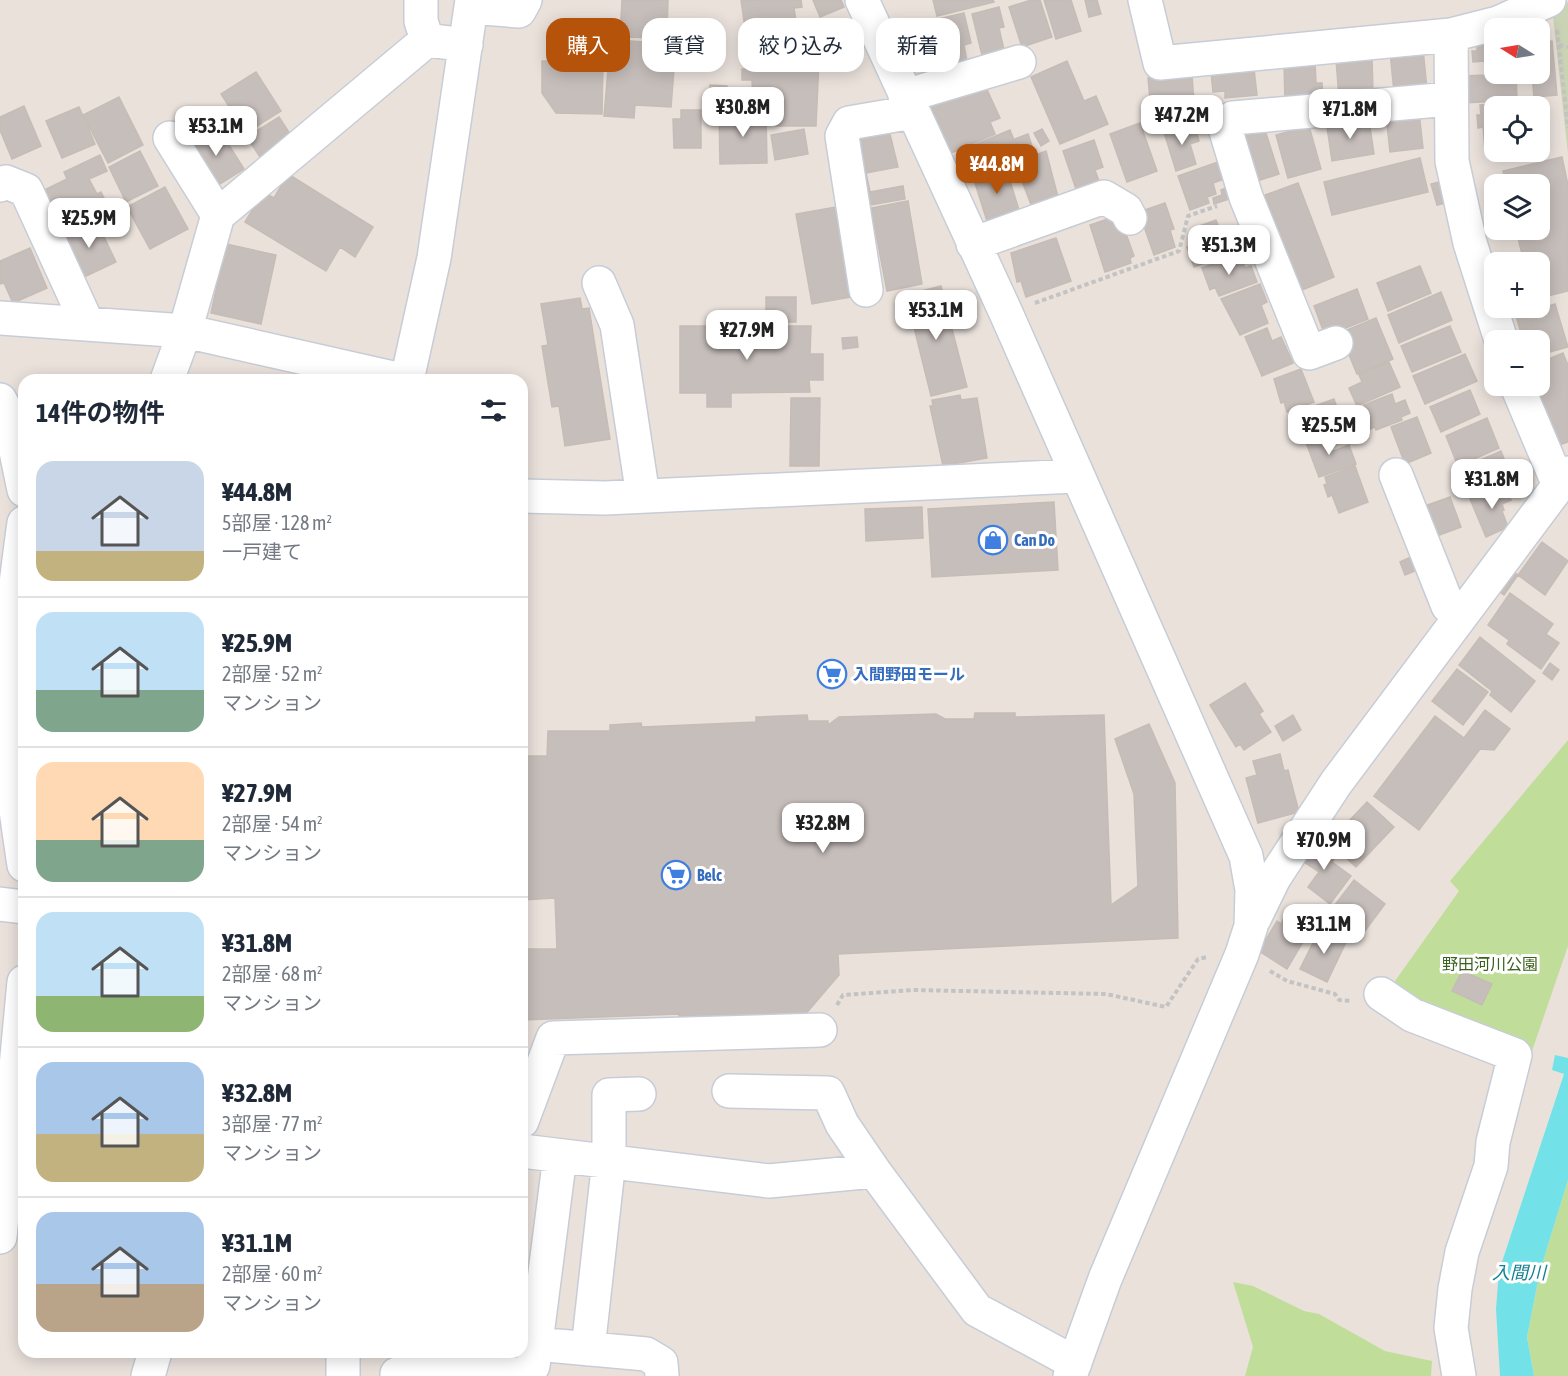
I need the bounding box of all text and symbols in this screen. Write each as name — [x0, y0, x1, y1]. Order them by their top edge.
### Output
chip: 購入 — [546, 18, 630, 72]
chip: 賃貸 — [642, 18, 726, 72]
chip: 絞り込み — [738, 18, 864, 72]
chip: 新着 — [876, 18, 960, 72]
north arrow — [1484, 18, 1550, 84]
map controls — [1484, 18, 1550, 396]
pin: ¥30.8M — [694, 87, 792, 138]
pin: ¥71.8M — [1301, 89, 1399, 140]
text: ¥30.8M — [716, 95, 770, 118]
pin: ¥47.2M — [1133, 95, 1231, 146]
button: locate — [1484, 96, 1550, 162]
text: ¥71.8M — [1323, 97, 1377, 120]
text: ¥47.2M — [1155, 103, 1209, 126]
pin: ¥53.1M — [167, 106, 265, 157]
text: ¥53.1M — [189, 114, 243, 137]
pin: ¥44.8M — [948, 144, 1046, 195]
text: ¥44.8M — [970, 152, 1024, 175]
button: layers — [1484, 174, 1550, 240]
pin: ¥25.9M — [40, 198, 138, 249]
text: ¥25.9M — [62, 206, 116, 229]
pin: ¥51.3M — [1180, 225, 1278, 276]
text: ¥51.3M — [1202, 233, 1256, 256]
button: + — [1484, 252, 1550, 318]
pin: ¥53.1M — [887, 290, 985, 341]
text: ¥53.1M — [909, 298, 963, 321]
pin: ¥27.9M — [698, 310, 796, 361]
text: ¥27.9M — [720, 318, 774, 341]
button: − — [1484, 330, 1550, 396]
icon: filters — [477, 394, 510, 427]
text: 14件の物件 — [36, 398, 164, 428]
pin: ¥25.5M — [1280, 405, 1378, 456]
text: ¥25.5M — [1302, 413, 1356, 436]
pin: ¥31.8M — [1443, 459, 1541, 510]
text: ¥31.8M — [1465, 467, 1519, 490]
text: ¥44.8M — [222, 477, 292, 507]
icon: home — [84, 485, 156, 557]
text: 5部屋 · 128 m² — [222, 511, 332, 534]
shop icon: Can Do — [977, 524, 1009, 556]
place label: Can Do — [1014, 531, 1056, 549]
text: 一戸建て — [222, 540, 302, 563]
text: ¥25.9M — [222, 628, 292, 658]
icon: home — [84, 636, 156, 708]
supermarket icon: 入間野田モール — [816, 658, 848, 690]
text: 2部屋 · 52 m² — [222, 662, 323, 685]
place label: 入間野田モール — [853, 665, 965, 683]
text: マンション — [222, 691, 322, 714]
text: ¥27.9M — [222, 778, 292, 808]
icon: home — [84, 786, 156, 858]
pin: ¥32.8M — [774, 803, 872, 854]
text: ¥32.8M — [796, 811, 850, 834]
text: 2部屋 · 54 m² — [222, 812, 323, 835]
pin: ¥70.9M — [1275, 820, 1373, 871]
text: ¥70.9M — [1297, 828, 1351, 851]
text: マンション — [222, 841, 322, 864]
supermarket icon: Belc — [660, 859, 692, 891]
place label: Belc — [697, 866, 722, 884]
pin: ¥31.1M — [1275, 904, 1373, 955]
text: ¥31.1M — [1297, 912, 1351, 935]
text: ¥31.8M — [222, 928, 292, 958]
icon: home — [84, 936, 156, 1008]
park label: 野田河川公園 — [1442, 955, 1538, 973]
text: 2部屋 · 68 m² — [222, 962, 323, 985]
text: マンション — [222, 991, 322, 1014]
text: ¥32.8M — [222, 1078, 292, 1108]
icon: home — [84, 1086, 156, 1158]
text: 3部屋 · 77 m² — [222, 1112, 323, 1135]
text: マンション — [222, 1141, 322, 1164]
text: ¥31.1M — [222, 1228, 292, 1258]
icon: home — [84, 1236, 156, 1308]
text: 2部屋 · 60 m² — [222, 1262, 323, 1285]
water label: 入間川 — [1492, 1262, 1548, 1283]
text: マンション — [222, 1291, 322, 1314]

